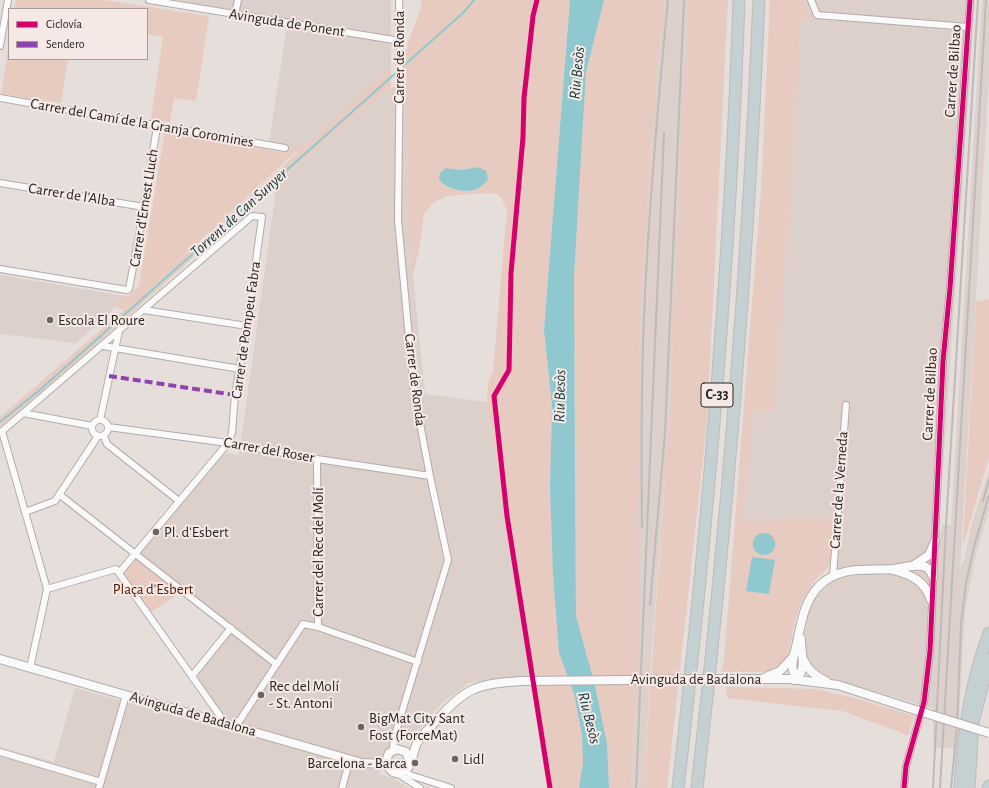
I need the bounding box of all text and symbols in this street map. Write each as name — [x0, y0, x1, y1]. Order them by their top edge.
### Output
street label: Avinguda de Ponent — [228, 5, 346, 41]
legend — [8, 8, 148, 60]
street label: Carrer de Ronda — [390, 10, 408, 104]
text: Ciclovía — [46, 18, 82, 30]
street label: Carrer de Bilbao — [941, 24, 965, 118]
text: Sendero — [46, 38, 85, 50]
water label: Riu Besòs — [565, 46, 589, 100]
street label: Carrer del Camí de la Granja Coromines — [29, 94, 255, 152]
street label: Carrer d'Ernest Lluch — [126, 148, 162, 268]
water label: Torrent de Can Sunyer — [186, 164, 292, 262]
street label: Carrer de l'Alba — [27, 179, 117, 211]
street label: Carrer de Pompeu Fabra — [227, 260, 265, 400]
place label: Escola El Roure — [58, 311, 145, 329]
marker: Escola El Roure — [45, 315, 55, 325]
street label: Carrer de Ronda — [400, 333, 430, 427]
street label: Carrer de Bilbao — [919, 347, 941, 441]
water label: Riu Besòs — [550, 370, 570, 422]
road number: C-33 — [701, 383, 733, 407]
street label: Carrer de la Verneda — [826, 431, 852, 549]
street label: Carrer del Roser — [222, 433, 316, 467]
street label: Carrer del Rec del Molí — [309, 487, 327, 617]
place label: Pl. d'Esbert — [164, 523, 229, 541]
marker: Pl. d'Esbert — [151, 527, 161, 537]
park label: Plaça d'Esbert — [113, 580, 193, 598]
street label: Avinguda de Badalona — [631, 670, 761, 688]
place label: Rec del Molí - St. Antoni — [269, 677, 339, 712]
street label: Avinguda de Badalona — [128, 687, 258, 741]
marker: Rec del Molí - St. Antoni — [256, 690, 266, 700]
water label: Riu Besòs — [573, 690, 605, 746]
place label: BigMat City Sant Fost (ForceMat) — [369, 709, 465, 744]
marker: BigMat City Sant Fost (ForceMat) — [356, 722, 366, 732]
place label: Lidl — [463, 750, 484, 768]
place label: Barcelona - Barca — [307, 754, 407, 772]
marker: Lidl — [450, 754, 460, 764]
marker: Barcelona - Barca — [410, 758, 420, 768]

